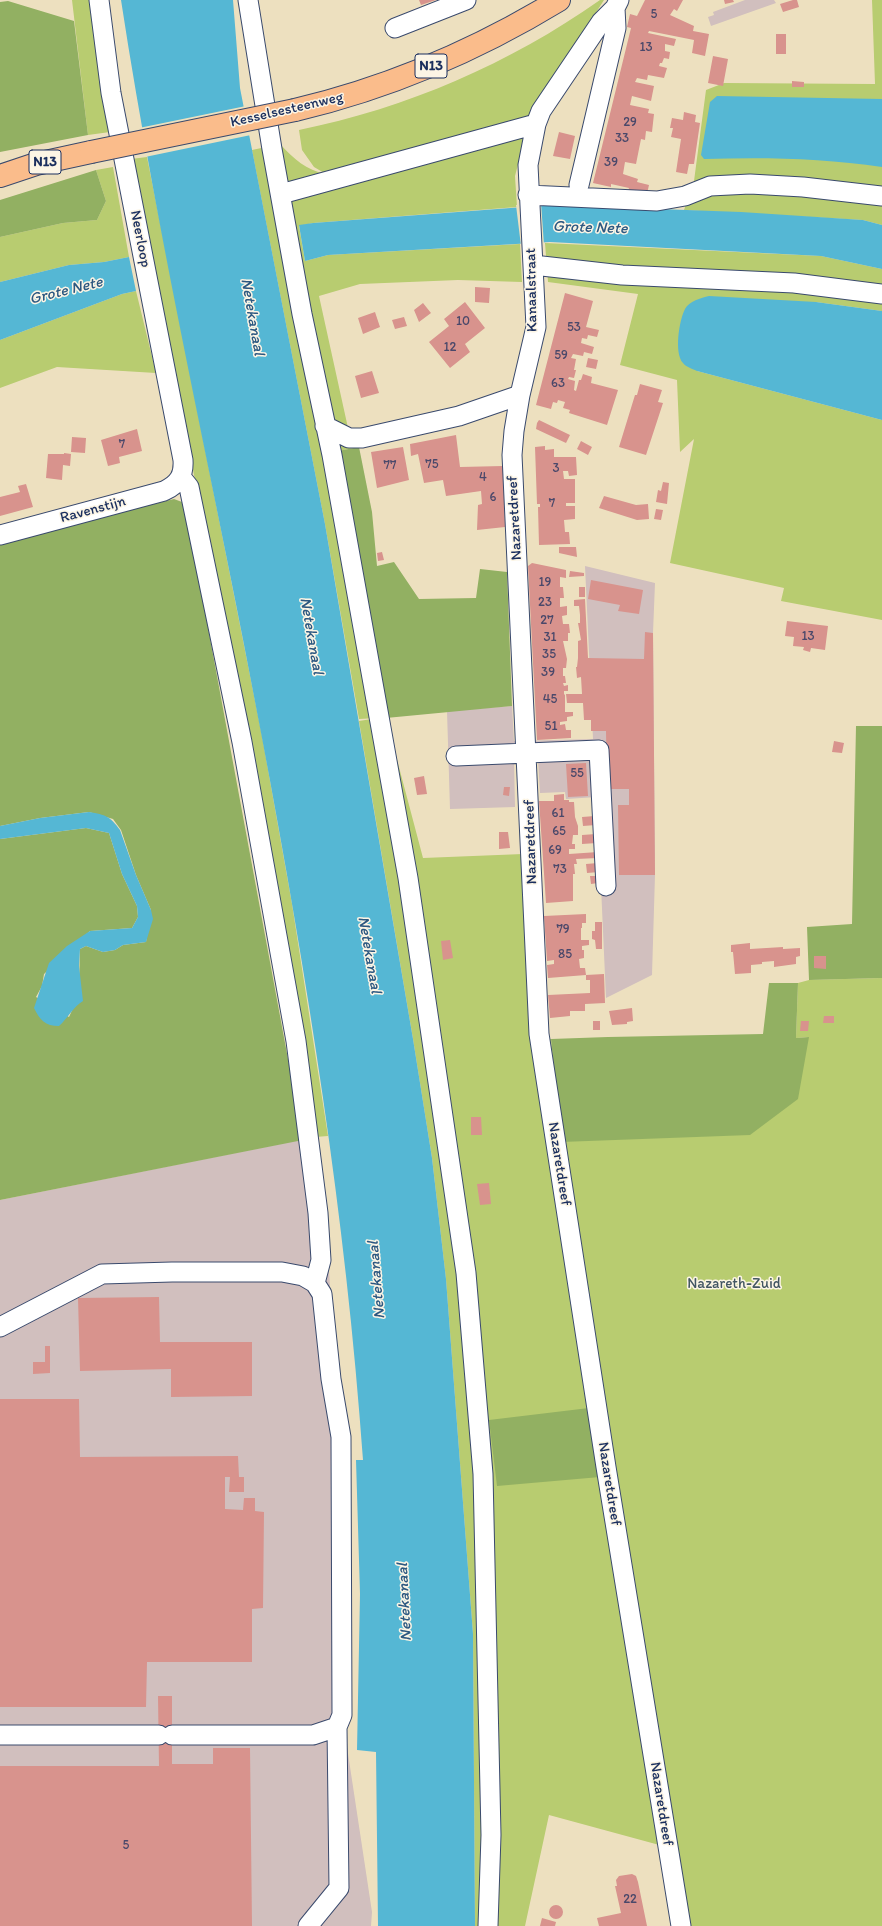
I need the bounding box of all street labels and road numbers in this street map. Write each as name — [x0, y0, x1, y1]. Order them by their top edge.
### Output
road number: N13 — [415, 54, 447, 78]
street label: Kesselsesteenweg — [229, 88, 345, 132]
road number: N13 — [29, 150, 61, 174]
street label: Neerloop — [126, 209, 154, 269]
street label: Kanaalstraat — [522, 248, 542, 332]
street label: Nazaretdreef — [504, 475, 526, 561]
street label: Ravenstijn — [58, 493, 128, 527]
street label: Nazaretdreef — [521, 799, 541, 885]
street label: Nazaretdreef — [543, 1121, 575, 1207]
street label: Nazaretdreef — [593, 1441, 625, 1527]
street label: Nazaretdreef — [645, 1761, 677, 1847]

